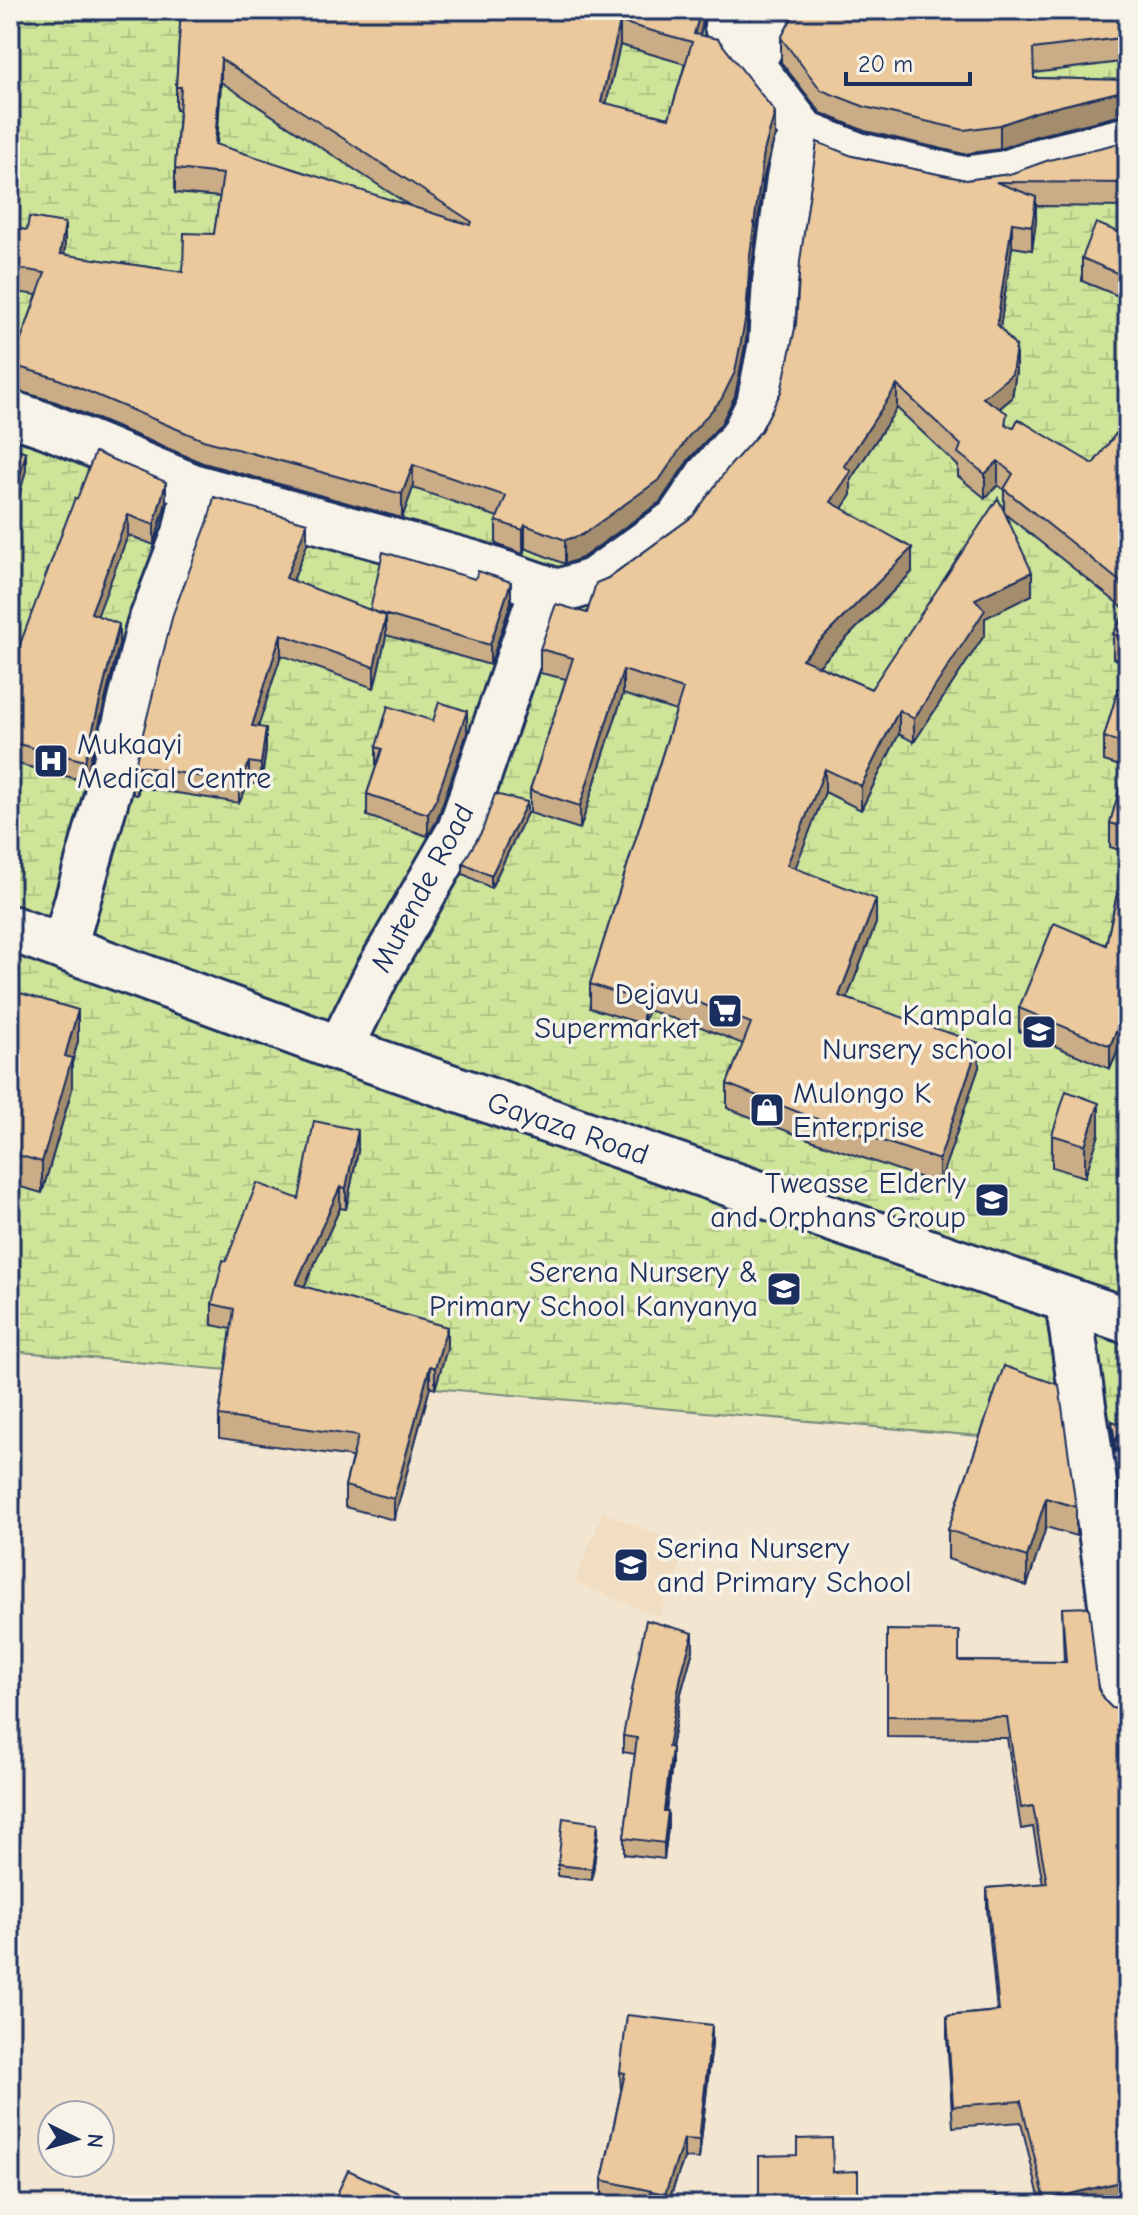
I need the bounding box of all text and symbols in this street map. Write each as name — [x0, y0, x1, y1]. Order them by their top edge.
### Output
scale bar — [846, 36, 970, 86]
text: 20 m — [858, 50, 913, 78]
place label: Mukaayi Medical Centre — [77, 727, 271, 796]
hospital icon: Mukaayi Medical Centre — [32, 742, 70, 780]
street label: Mutende Road — [363, 798, 481, 978]
place label: Dejavu Supermarket — [535, 977, 700, 1046]
supermarket icon: Dejavu Supermarket — [706, 992, 744, 1030]
place label: Kampala Nursery school — [822, 998, 1013, 1067]
school or university icon: Kampala Nursery school — [1020, 1013, 1058, 1051]
place label: Mulongo K Enterprise — [793, 1076, 931, 1145]
street label: Gayaza Road — [483, 1085, 653, 1172]
shop icon: Mulongo K Enterprise — [748, 1091, 786, 1129]
place label: Tweasse Elderly and Orphans Group — [710, 1166, 967, 1235]
school or university icon: Tweasse Elderly and Orphans Group — [973, 1181, 1011, 1219]
place label: Serena Nursery & Primary School Kanyanya — [429, 1255, 758, 1324]
school or university icon: Serena Nursery & Primary School Kanyanya — [765, 1270, 803, 1308]
place label: Serina Nursery and Primary School — [657, 1531, 912, 1600]
school or university icon: Serina Nursery and Primary School — [612, 1546, 650, 1584]
north arrow — [36, 2099, 116, 2179]
text: N — [81, 2132, 109, 2149]

